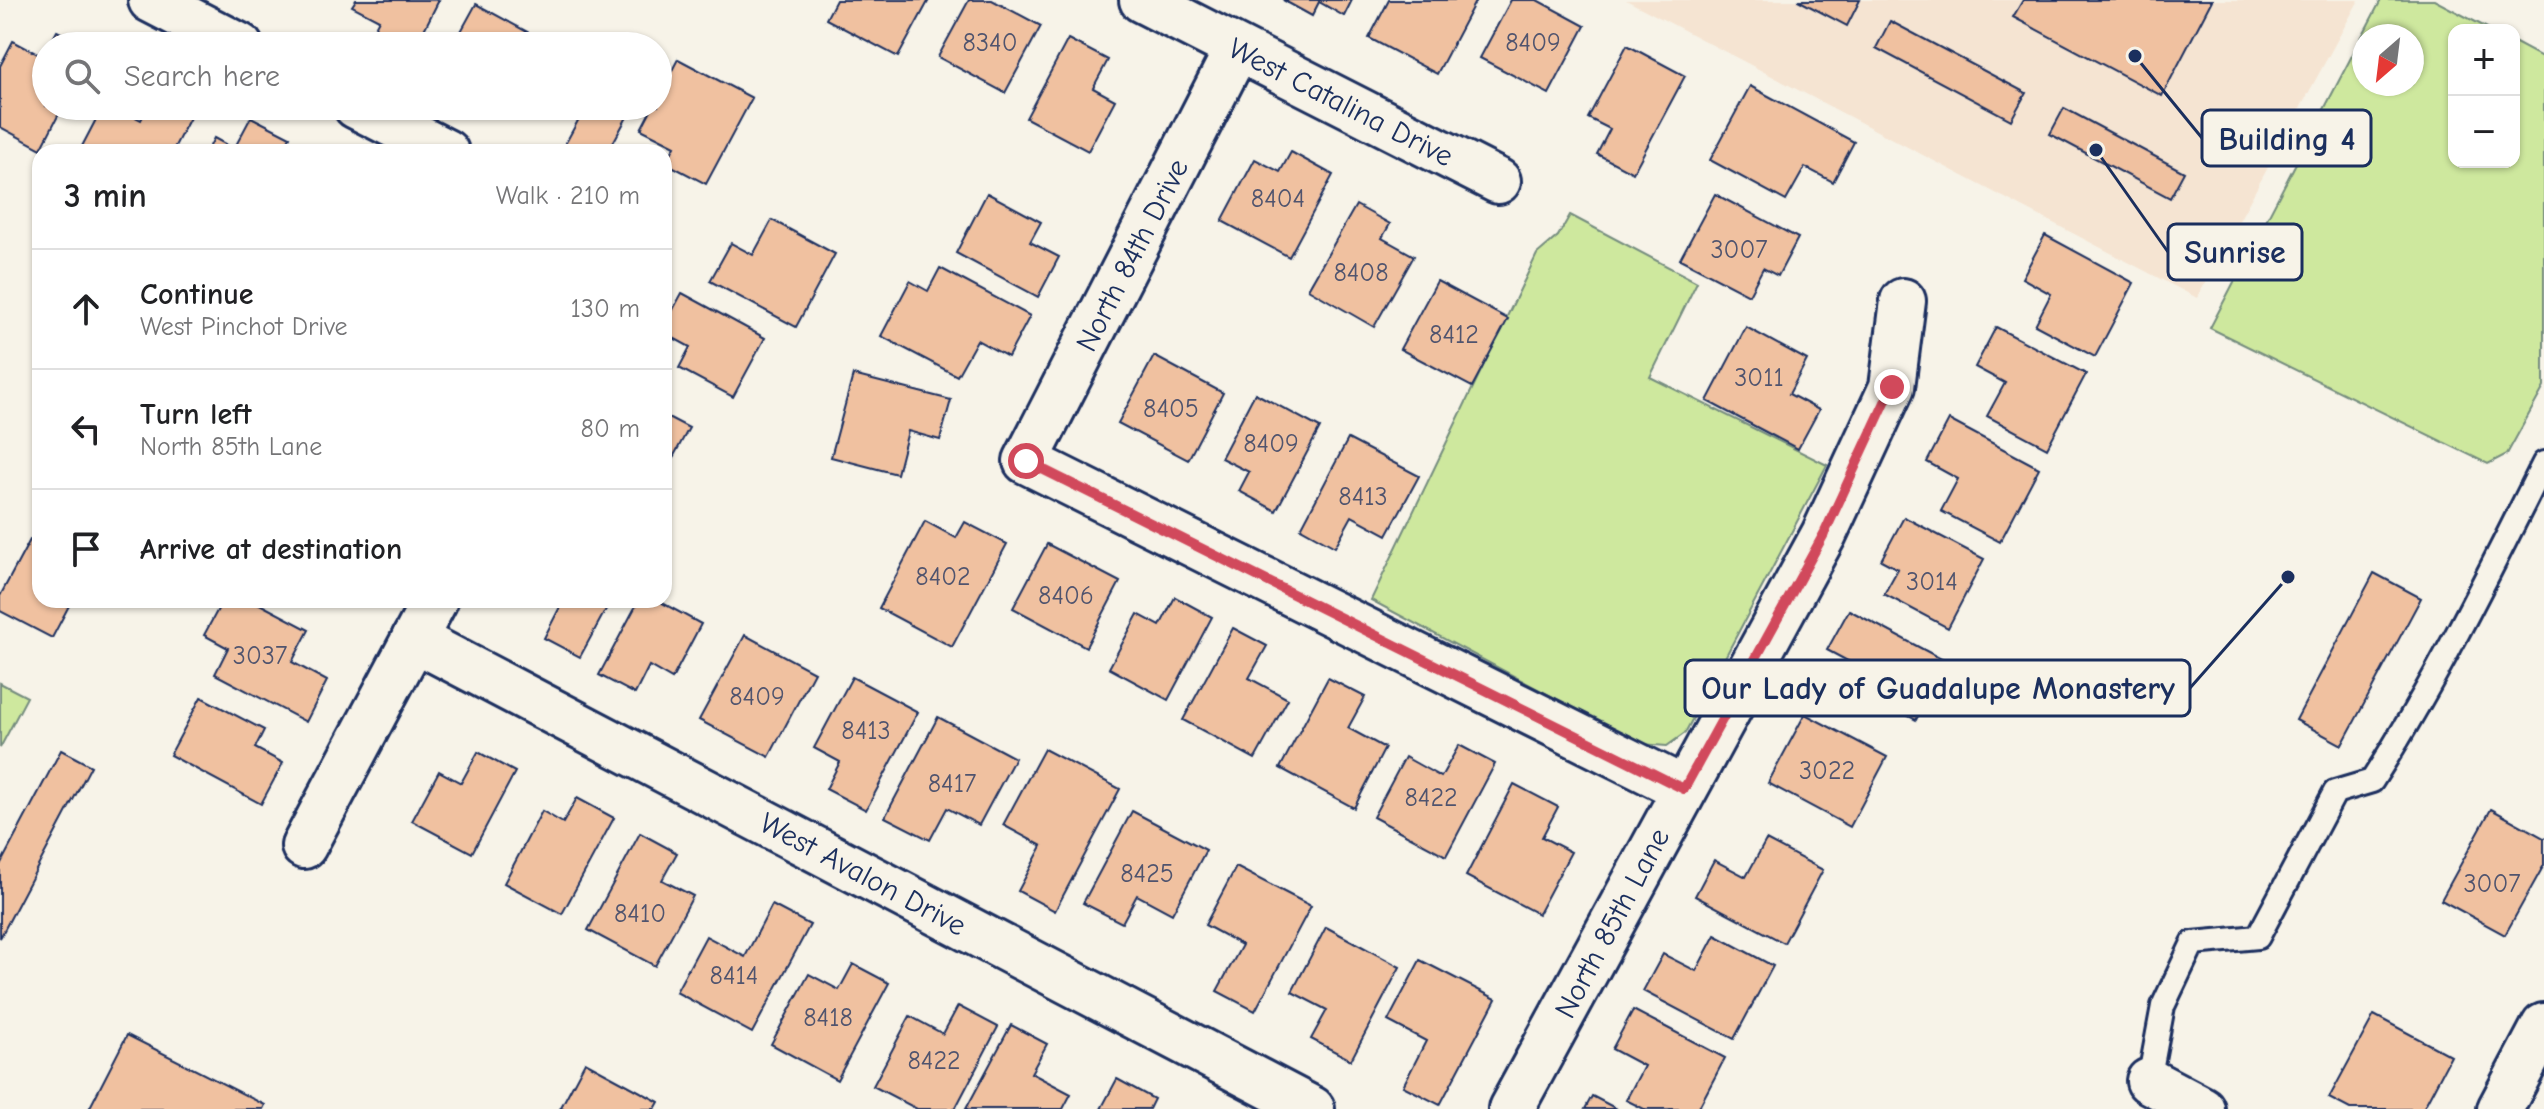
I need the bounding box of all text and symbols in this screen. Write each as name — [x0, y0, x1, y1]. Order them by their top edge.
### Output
north arrow — [2352, 24, 2424, 96]
map controls — [2448, 24, 2520, 168]
button: + — [2448, 24, 2520, 96]
house number: 8340 — [963, 28, 1017, 58]
house number: 8409 — [1505, 28, 1561, 58]
street label: West Catalina Drive — [1223, 31, 1459, 174]
search box — [32, 32, 672, 120]
icon: search — [60, 54, 104, 98]
text: Search here — [124, 59, 280, 94]
button: − — [2448, 96, 2520, 168]
callout: Building 4 — [2202, 110, 2371, 166]
text: Building 4 — [2218, 121, 2356, 158]
street label: North 84th Drive — [1069, 153, 1196, 357]
text: 3 min — [64, 176, 147, 216]
text: Walk · 210 m — [496, 181, 640, 211]
house number: 8404 — [1251, 184, 1305, 214]
callout: Sunrise — [2168, 224, 2302, 280]
text: Sunrise — [2184, 234, 2286, 271]
house number: 3007 — [1710, 235, 1768, 265]
house number: 8408 — [1333, 258, 1389, 288]
text: Continue — [140, 277, 254, 312]
icon: ahead — [64, 287, 108, 331]
text: 130 m — [571, 294, 640, 324]
text: West Pinchot Drive — [140, 312, 348, 342]
house number: 8412 — [1429, 320, 1479, 350]
house number: 3011 — [1734, 363, 1784, 393]
route end — [1874, 369, 1910, 405]
house number: 8405 — [1143, 394, 1199, 424]
text: Turn left — [140, 397, 252, 432]
icon: left — [64, 407, 108, 451]
text: 80 m — [581, 414, 640, 444]
house number: 8409 — [1243, 429, 1299, 459]
text: North 85th Lane — [140, 432, 322, 462]
route start — [1008, 443, 1044, 479]
house number: 8413 — [1338, 482, 1388, 512]
icon: arrive — [64, 527, 108, 571]
text: Arrive at destination — [140, 532, 402, 567]
house number: 8402 — [915, 562, 971, 592]
house number: 3014 — [1906, 567, 1958, 597]
house number: 8406 — [1038, 581, 1094, 611]
house number: 3037 — [233, 641, 287, 671]
callout: Our Lady of Guadalupe Monastery — [1685, 660, 2190, 716]
text: Our Lady of Guadalupe Monastery — [1701, 670, 2175, 707]
house number: 8409 — [729, 682, 785, 712]
house number: 8413 — [841, 716, 891, 746]
house number: 3022 — [1799, 756, 1855, 786]
house number: 8417 — [928, 769, 976, 799]
house number: 8422 — [1404, 783, 1458, 813]
street label: West Avalon Drive — [754, 805, 972, 944]
street label: North 85th Lane — [1548, 822, 1677, 1024]
house number: 8425 — [1120, 859, 1174, 889]
house number: 3007 — [2463, 869, 2521, 899]
house number: 8410 — [614, 899, 666, 929]
house number: 8414 — [710, 961, 758, 991]
house number: 8418 — [803, 1003, 853, 1033]
house number: 8422 — [907, 1046, 961, 1076]

